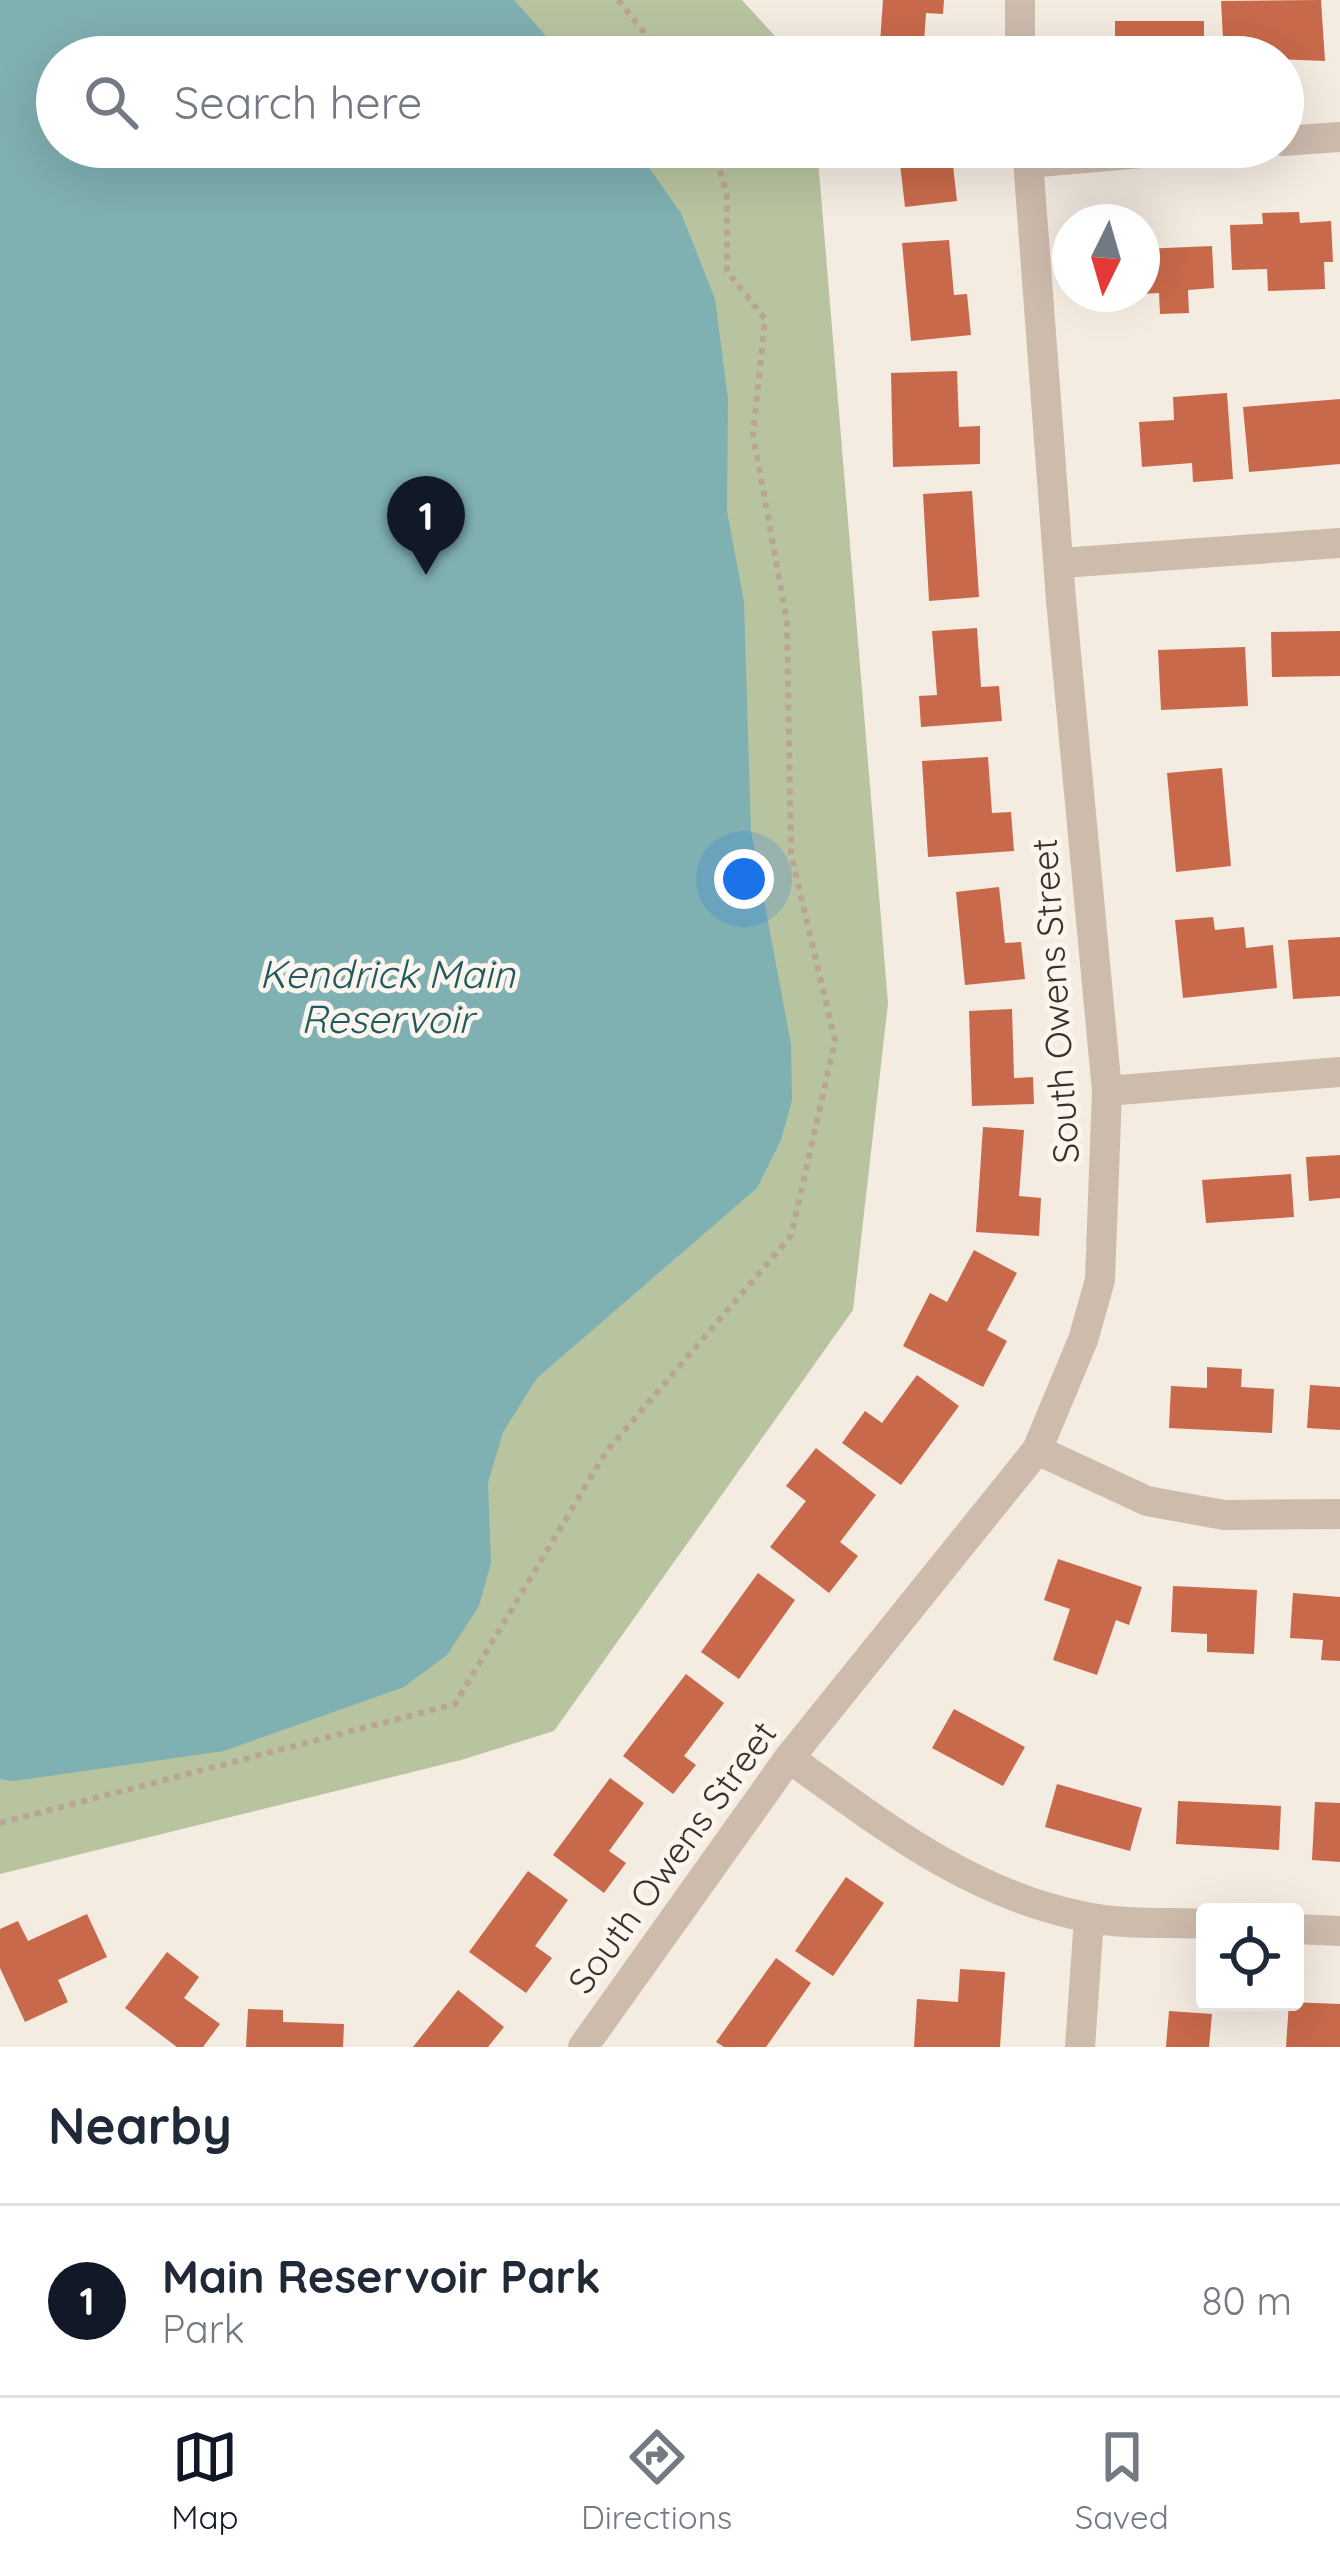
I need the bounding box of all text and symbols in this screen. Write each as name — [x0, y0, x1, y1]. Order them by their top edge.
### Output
search box — [36, 36, 1304, 168]
icon: search — [78, 69, 144, 135]
text: Search here — [174, 74, 422, 130]
north arrow — [1052, 204, 1160, 312]
pin: 1 — [387, 476, 465, 575]
street label: South Owens Street — [1021, 837, 1088, 1165]
your location — [714, 849, 774, 909]
water label: Kendrick Main Reservoir — [259, 949, 516, 1043]
street label: South Owens Street — [558, 1712, 786, 2002]
map controls — [1196, 1903, 1304, 2011]
button: locate — [1196, 1903, 1304, 2011]
text: Nearby — [48, 2093, 232, 2157]
text: Main Reservoir Park — [162, 2248, 601, 2304]
text: 1 — [79, 2276, 95, 2325]
text: 80 m — [1202, 2276, 1292, 2325]
text: Park — [162, 2304, 245, 2353]
tab: Map — [171, 2424, 239, 2537]
tab: Directions — [581, 2424, 732, 2537]
tab: Saved — [1075, 2424, 1169, 2537]

